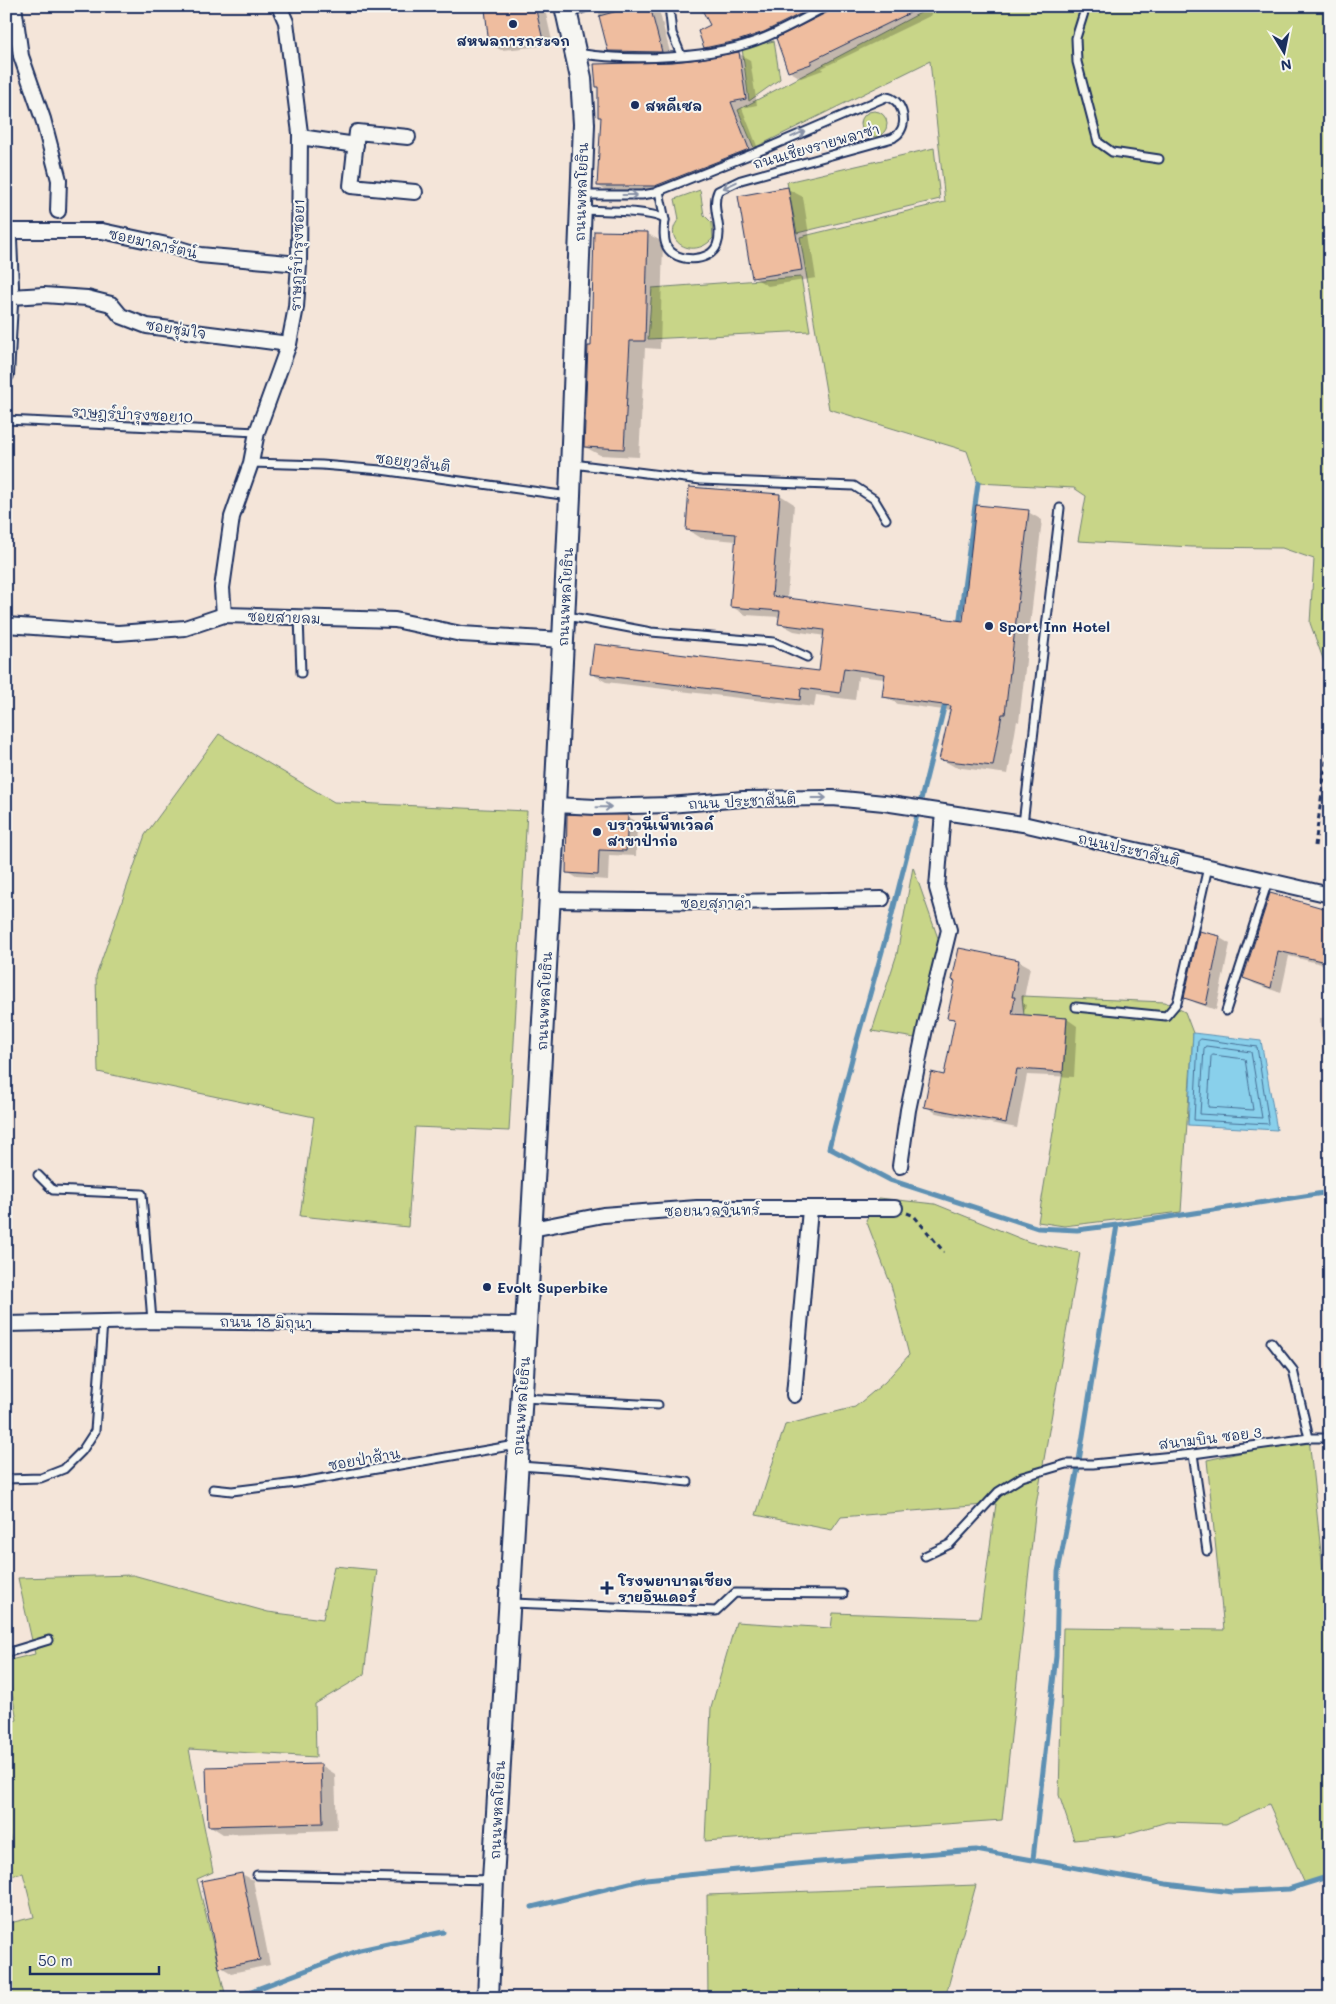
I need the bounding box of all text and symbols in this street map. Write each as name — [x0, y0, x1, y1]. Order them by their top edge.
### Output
marker: สหพลการกระจก — [507, 18, 519, 30]
north arrow — [1258, 28, 1308, 78]
place label: สหพลการกระจก — [456, 31, 570, 50]
text: N — [1279, 55, 1293, 76]
place label: สหดีเซล — [645, 96, 702, 115]
marker: สหดีเซล — [629, 99, 641, 111]
street label: ถนนเชียงรายพลาซ่า — [750, 119, 882, 173]
one-way arrow — [790, 129, 805, 139]
street label: ถนนพหลโยธิน — [570, 142, 592, 242]
one-way arrow — [722, 180, 737, 190]
one-way arrow — [621, 190, 637, 200]
street label: ราษฎร์บำรุงซอย1 — [286, 198, 310, 312]
street label: ซอยมาลารัตน์ — [107, 224, 199, 262]
street label: ซอยชุ่มใจ — [144, 315, 208, 345]
street label: ราษฎร์บำรุงซอย10 — [71, 401, 193, 429]
street label: ซอยยุวสันติ — [374, 448, 452, 478]
street label: ถนนพหลโยธิน — [553, 547, 577, 647]
street label: ซอยสายลม — [247, 606, 321, 628]
place label: Sport Inn Hotel — [999, 617, 1110, 636]
marker: Sport Inn Hotel — [983, 620, 995, 632]
street label: ถนน ประชาสันติ — [687, 789, 797, 813]
one-way arrow — [810, 793, 826, 803]
one-way arrow — [596, 802, 612, 811]
place label: บราวนี่เพ็ทเวิลด์ สาขาป่าก่อ — [607, 810, 715, 850]
marker: บราวนี่เพ็ทเวิลด์ สาขาป่าก่อ — [591, 826, 603, 838]
street label: ถนนประชาสันติ — [1076, 828, 1182, 870]
street label: ซอยสุภาคำ — [680, 893, 752, 914]
street label: ถนนพหลโยธิน — [532, 951, 556, 1051]
street label: ซอยนวลจันทร์ — [664, 1200, 760, 1220]
place label: Evolt Superbike — [497, 1278, 608, 1297]
marker: Evolt Superbike — [481, 1281, 493, 1293]
street label: ถนน 18 มิถุนา — [220, 1312, 312, 1334]
street label: ถนนพหลโยธิน — [508, 1356, 534, 1456]
street label: สนามบิน ซอย 3 — [1157, 1422, 1263, 1454]
street label: ซอยป่าส้าน — [326, 1443, 402, 1475]
place label: โรงพยาบาลเชียง รายอินเดอร์ — [617, 1571, 732, 1606]
marker: โรงพยาบาลเชียง รายอินเดอร์ — [600, 1581, 614, 1595]
street label: ถนนพหลโยธิน — [485, 1760, 509, 1860]
scale bar — [30, 1944, 159, 1976]
text: 50 m — [38, 1950, 73, 1970]

